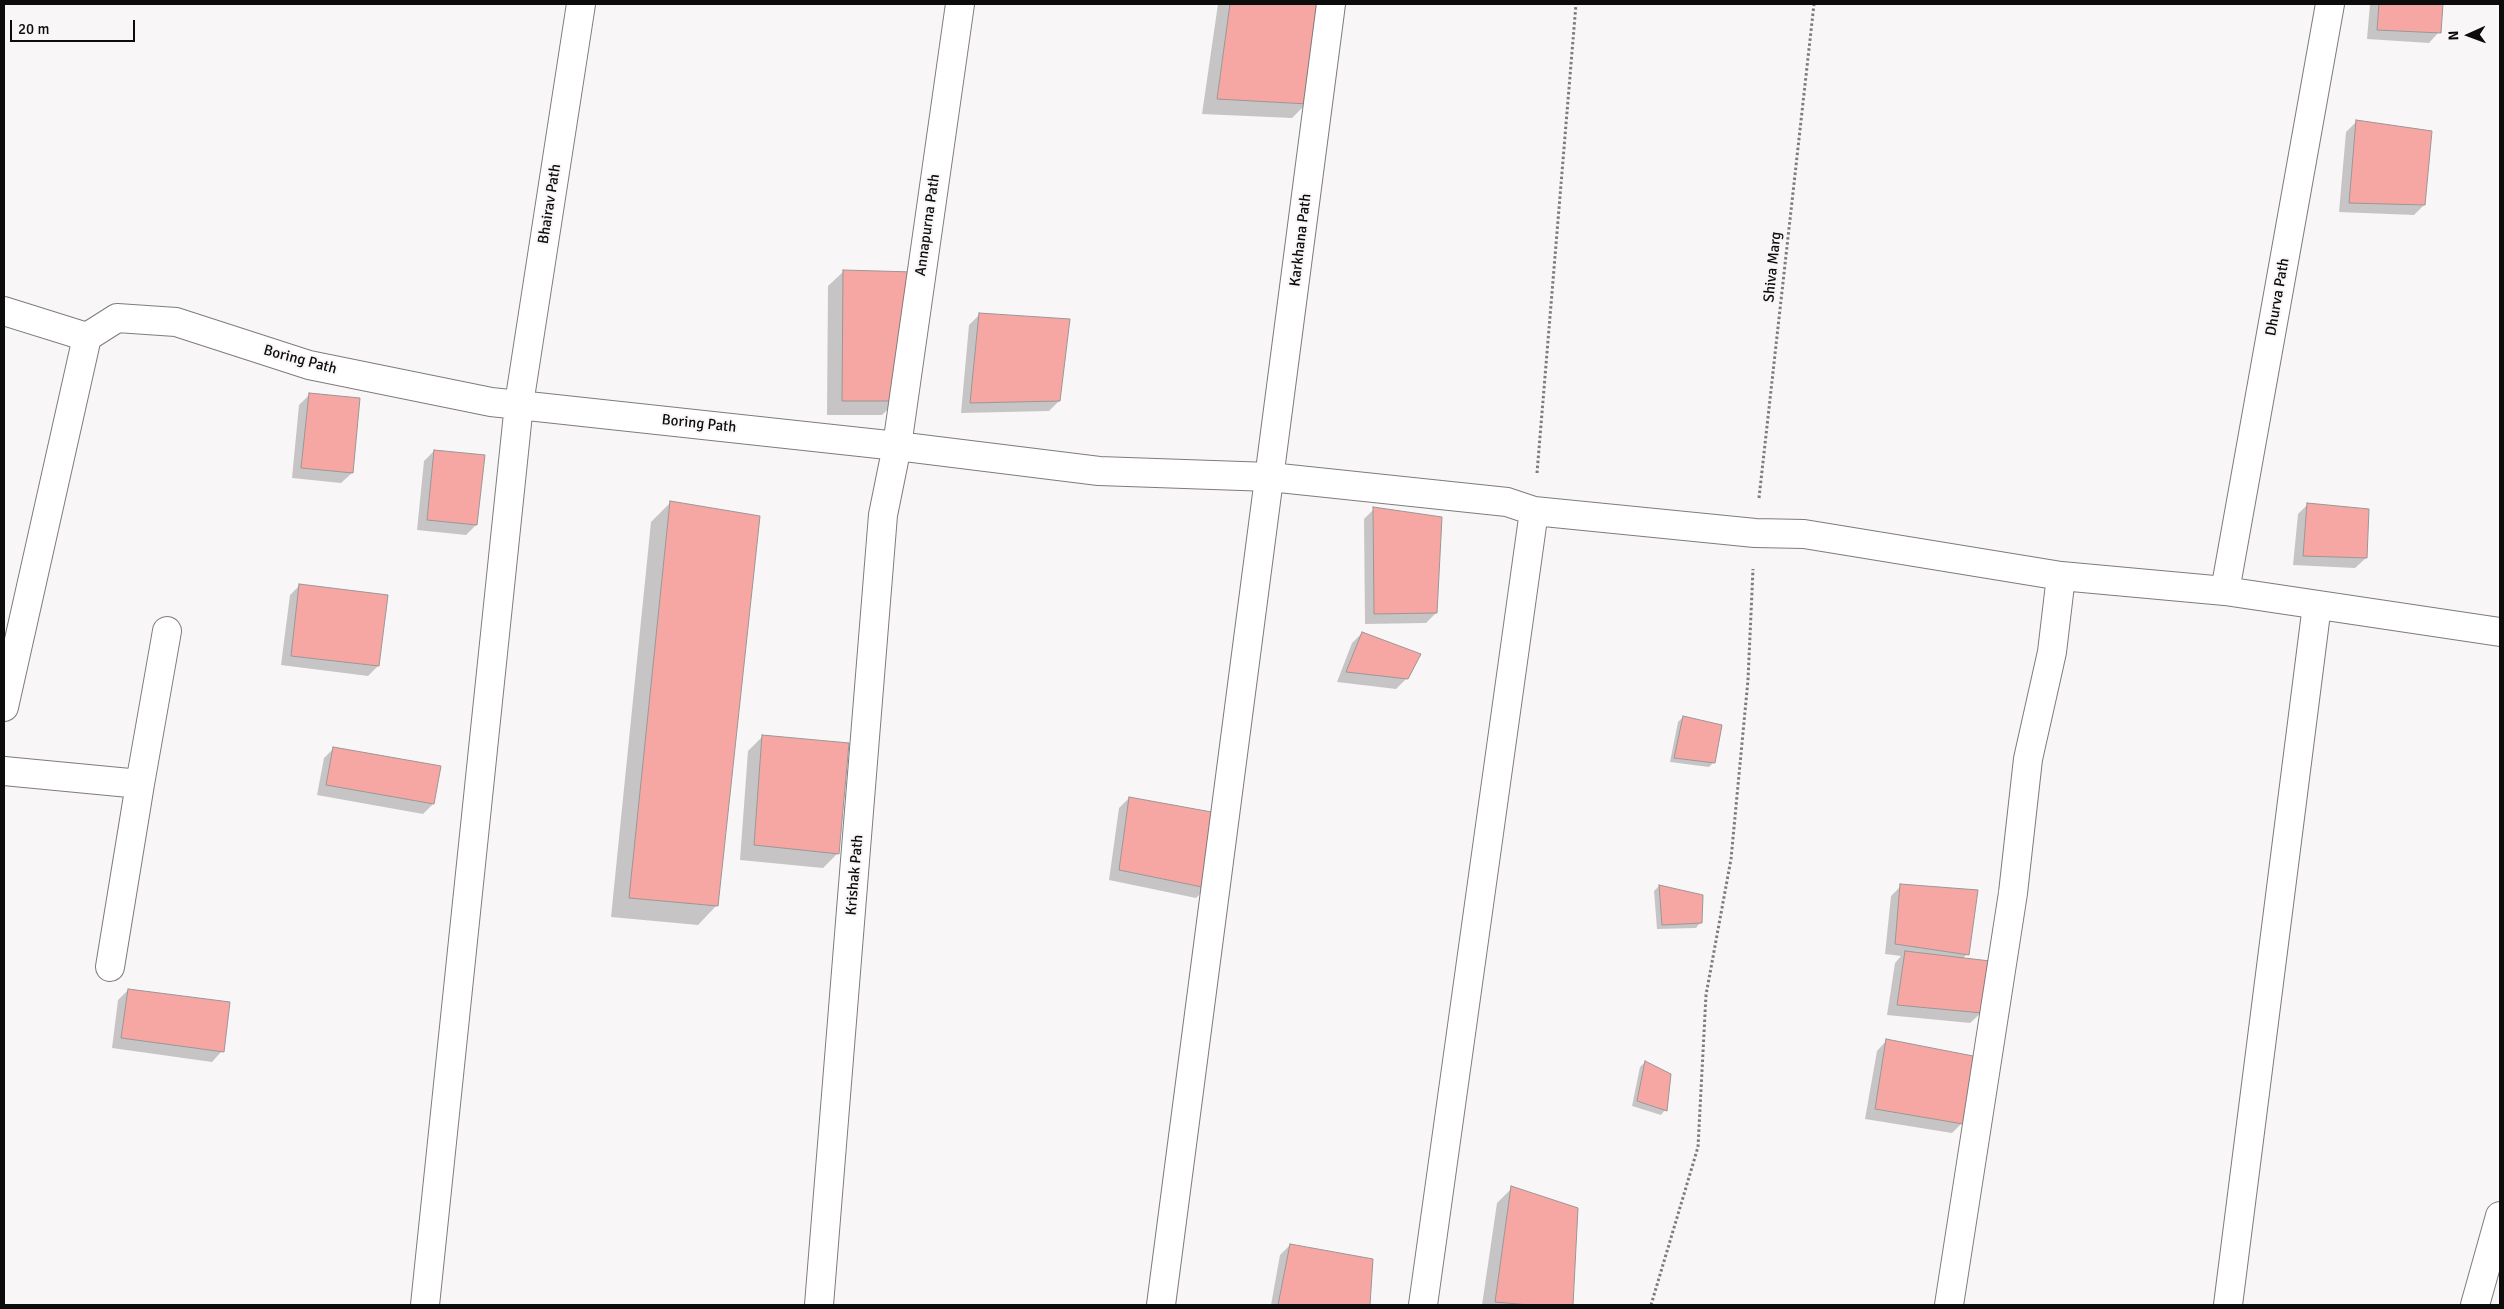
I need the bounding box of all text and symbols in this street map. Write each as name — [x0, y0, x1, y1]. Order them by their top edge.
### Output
scale bar — [12, 10, 138, 42]
north arrow — [2444, 10, 2494, 60]
text: 20 m — [18, 20, 49, 38]
text: N — [2445, 30, 2462, 41]
street label: Bhairav Path — [535, 163, 565, 245]
street label: Annapurna Path — [912, 173, 944, 277]
street label: Karkhana Path — [1286, 193, 1316, 287]
street label: Shiva Marg — [1760, 231, 1786, 303]
street label: Dhurva Path — [2262, 257, 2294, 337]
street label: Boring Path — [261, 342, 339, 378]
street label: Boring Path — [661, 411, 737, 437]
street label: Krishak Path — [843, 834, 867, 916]

